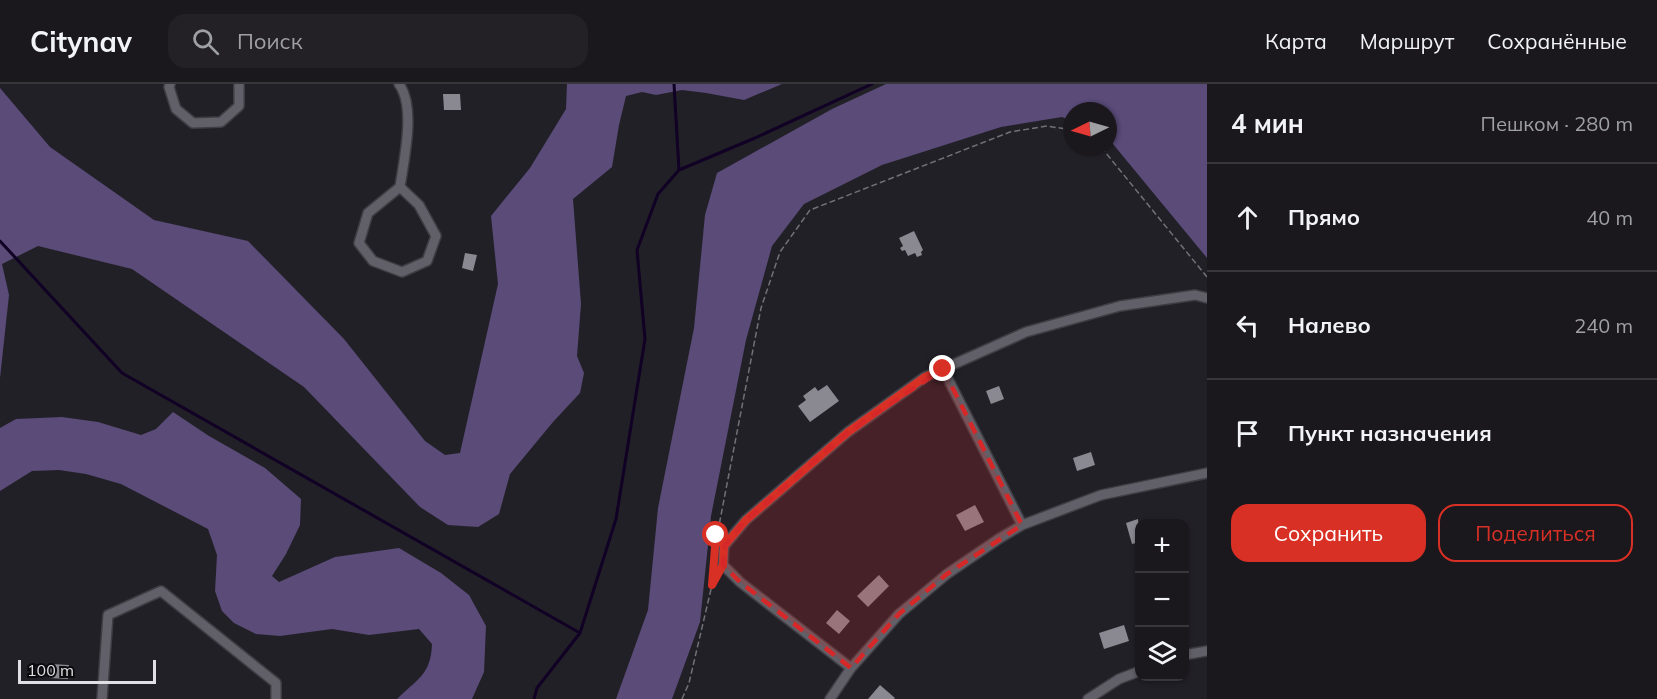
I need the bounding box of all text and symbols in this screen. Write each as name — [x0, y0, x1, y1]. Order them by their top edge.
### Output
search box — [168, 14, 588, 68]
text: Citynav — [30, 24, 132, 59]
icon: search — [189, 25, 222, 58]
text: Поиск — [237, 27, 303, 55]
text: Карта — [1265, 28, 1327, 54]
text: Маршрут — [1360, 28, 1454, 54]
text: Сохранённые — [1487, 28, 1627, 54]
north arrow — [1063, 102, 1117, 156]
text: 4 мин — [1231, 107, 1304, 140]
text: Пешком · 280 m — [1481, 111, 1633, 136]
icon: ahead — [1231, 201, 1264, 234]
text: Прямо — [1288, 203, 1360, 231]
text: 40 m — [1586, 205, 1633, 230]
icon: left — [1231, 309, 1264, 342]
text: Налево — [1288, 311, 1371, 339]
text: 240 m — [1574, 313, 1633, 338]
route end — [929, 355, 955, 381]
icon: arrive — [1231, 417, 1264, 450]
text: Пункт назначения — [1288, 419, 1492, 447]
button: Сохранить — [1231, 504, 1426, 562]
button: Поделиться — [1438, 504, 1633, 562]
map controls — [1135, 519, 1189, 681]
button: + — [1135, 519, 1189, 573]
route start — [702, 521, 728, 547]
button: − — [1135, 573, 1189, 627]
button: layers — [1135, 627, 1189, 681]
scale bar — [18, 657, 156, 684]
text: 100 m — [27, 660, 74, 680]

